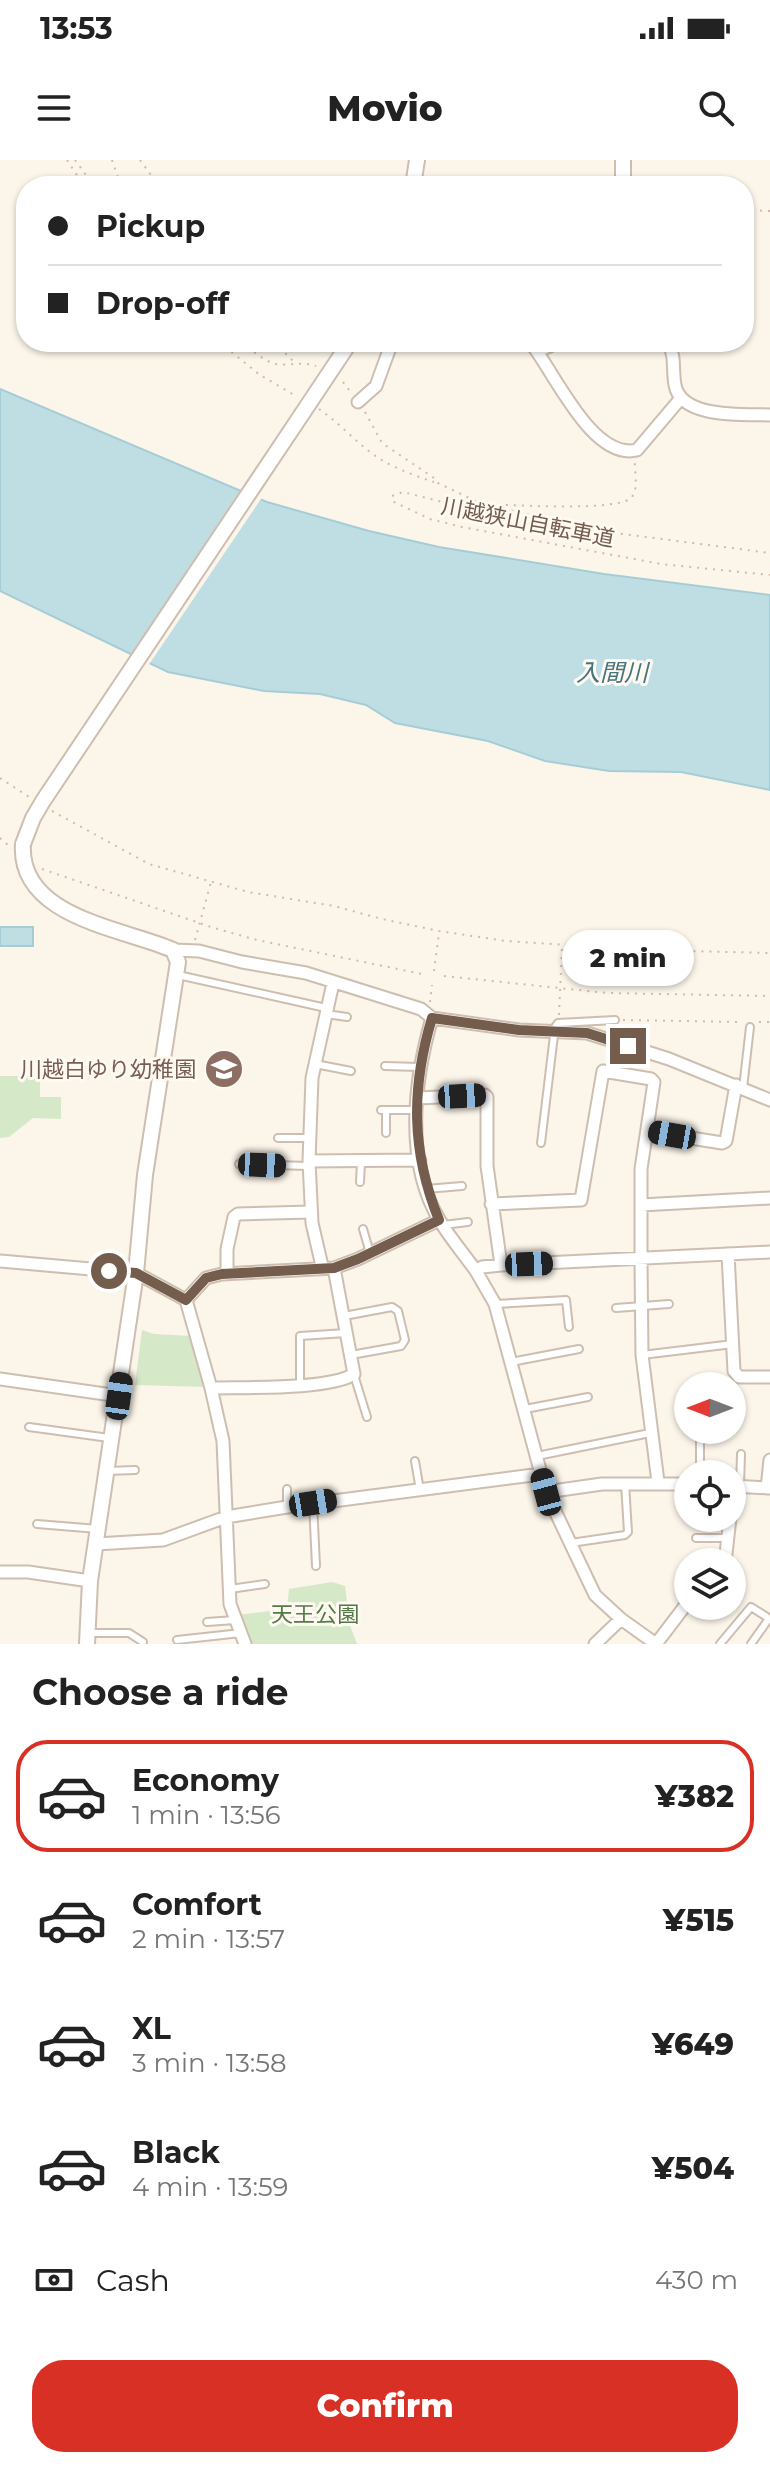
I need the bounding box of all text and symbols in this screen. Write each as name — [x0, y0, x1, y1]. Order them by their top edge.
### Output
text: 13:53 — [40, 10, 113, 47]
icon: menu — [32, 86, 76, 130]
text: Movio — [327, 86, 443, 130]
icon: search — [694, 86, 738, 130]
text: Pickup — [96, 208, 205, 245]
text: Drop-off — [96, 285, 229, 322]
street label: 川越狭山自転車道 — [439, 492, 617, 553]
water label: 入間川 — [576, 658, 651, 687]
callout: 2 min — [562, 930, 694, 986]
text: 2 min — [590, 942, 666, 974]
route end — [610, 1028, 646, 1064]
school or university icon: 川越白ゆり幼稚園 — [203, 1048, 245, 1090]
place label: 川越白ゆり幼稚園 — [20, 1056, 196, 1083]
car — [437, 1083, 487, 1109]
car — [646, 1119, 698, 1151]
car — [238, 1152, 286, 1178]
car — [505, 1251, 553, 1277]
route start — [91, 1253, 127, 1289]
car — [104, 1371, 134, 1421]
north arrow — [674, 1372, 746, 1444]
map controls — [674, 1372, 746, 1620]
button: locate — [674, 1460, 746, 1532]
car — [528, 1466, 564, 1518]
car — [287, 1487, 339, 1519]
button: layers — [674, 1548, 746, 1620]
park label: 天王公園 — [271, 1601, 359, 1628]
text: Choose a ride — [32, 1670, 289, 1714]
icon: car — [36, 1760, 108, 1832]
text: Economy — [132, 1762, 279, 1799]
text: ¥382 — [655, 1778, 734, 1815]
text: 1 min · 13:56 — [132, 1799, 281, 1831]
icon: car — [36, 1884, 108, 1956]
text: Comfort — [132, 1886, 262, 1923]
text: ¥515 — [663, 1902, 734, 1939]
text: 2 min · 13:57 — [132, 1923, 285, 1955]
icon: car — [36, 2008, 108, 2080]
text: XL — [132, 2010, 171, 2047]
text: ¥649 — [652, 2026, 734, 2063]
text: 3 min · 13:58 — [132, 2047, 287, 2079]
icon: car — [36, 2132, 108, 2204]
text: Black — [132, 2134, 220, 2171]
text: ¥504 — [652, 2150, 734, 2187]
text: 4 min · 13:59 — [132, 2171, 288, 2203]
icon: cash — [32, 2258, 76, 2302]
text: Cash — [96, 2262, 170, 2299]
text: 430 m — [655, 2264, 738, 2296]
button: Confirm — [32, 2360, 738, 2452]

